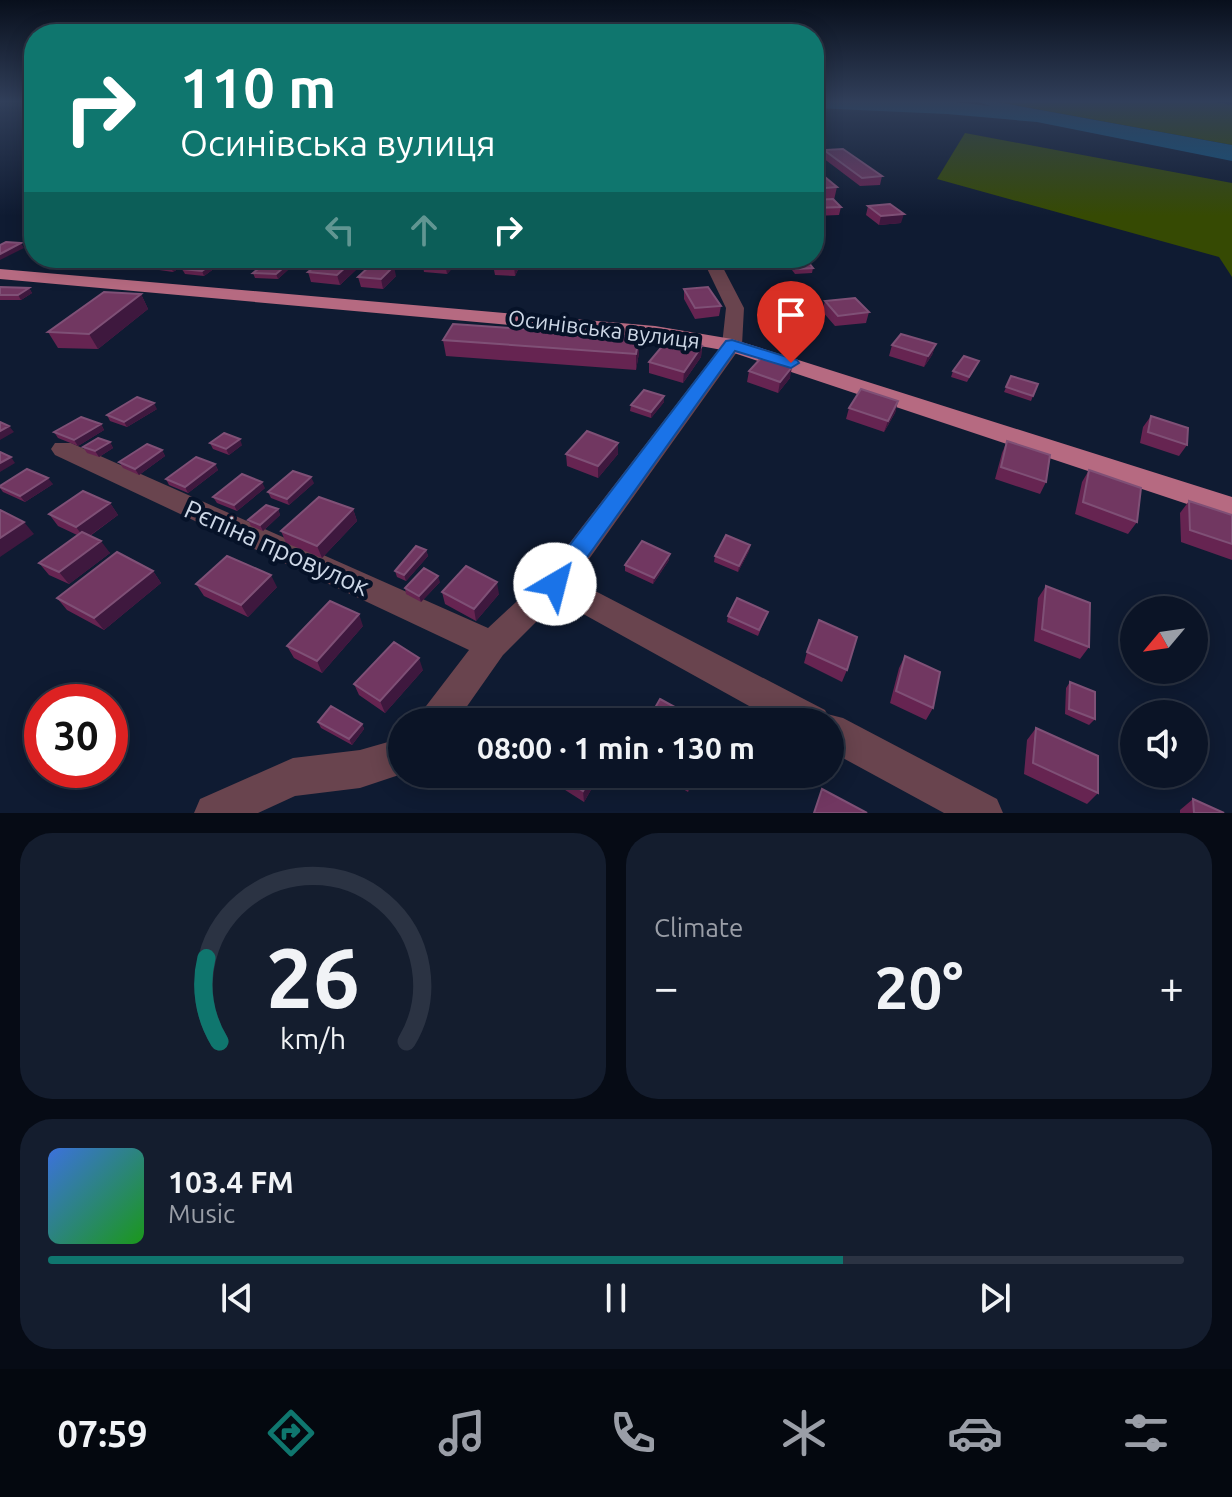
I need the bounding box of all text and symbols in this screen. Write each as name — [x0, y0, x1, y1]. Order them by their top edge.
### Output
icon: right — [48, 56, 152, 160]
text: 110 m — [180, 56, 336, 119]
text: Осинівська вулиця — [180, 122, 496, 163]
icon: left — [318, 208, 362, 252]
icon: ahead — [402, 208, 446, 252]
icon: right — [486, 208, 530, 252]
pin — [757, 281, 825, 363]
icon: arrive — [769, 293, 813, 337]
street label: Осинівська вулиця — [507, 304, 701, 353]
street label: Рєпіна провулок — [180, 494, 374, 601]
position arrow — [513, 542, 597, 626]
north arrow — [1120, 596, 1208, 684]
map controls — [1120, 596, 1208, 788]
speed limit sign: 30 — [24, 684, 128, 788]
button: sound — [1120, 700, 1208, 788]
text: 08:00 · 1 min · 130 m — [477, 731, 755, 765]
text: Climate — [654, 913, 743, 942]
text: 26 — [266, 930, 360, 1024]
text: 20° — [875, 953, 963, 1020]
text: − — [654, 962, 679, 1011]
text: + — [1159, 962, 1184, 1011]
text: km/h — [280, 1022, 346, 1054]
text: 103.4 FM — [168, 1165, 294, 1199]
text: Music — [168, 1199, 235, 1228]
icon: previous — [215, 1276, 259, 1320]
icon: pause — [594, 1276, 638, 1320]
icon: next — [973, 1276, 1017, 1320]
icon: directions — [263, 1405, 319, 1461]
icon: music — [434, 1405, 490, 1461]
icon: phone — [605, 1405, 661, 1461]
icon: climate — [776, 1405, 832, 1461]
icon: car — [947, 1405, 1003, 1461]
icon: filters — [1118, 1405, 1174, 1461]
text: 07:59 — [58, 1413, 148, 1454]

